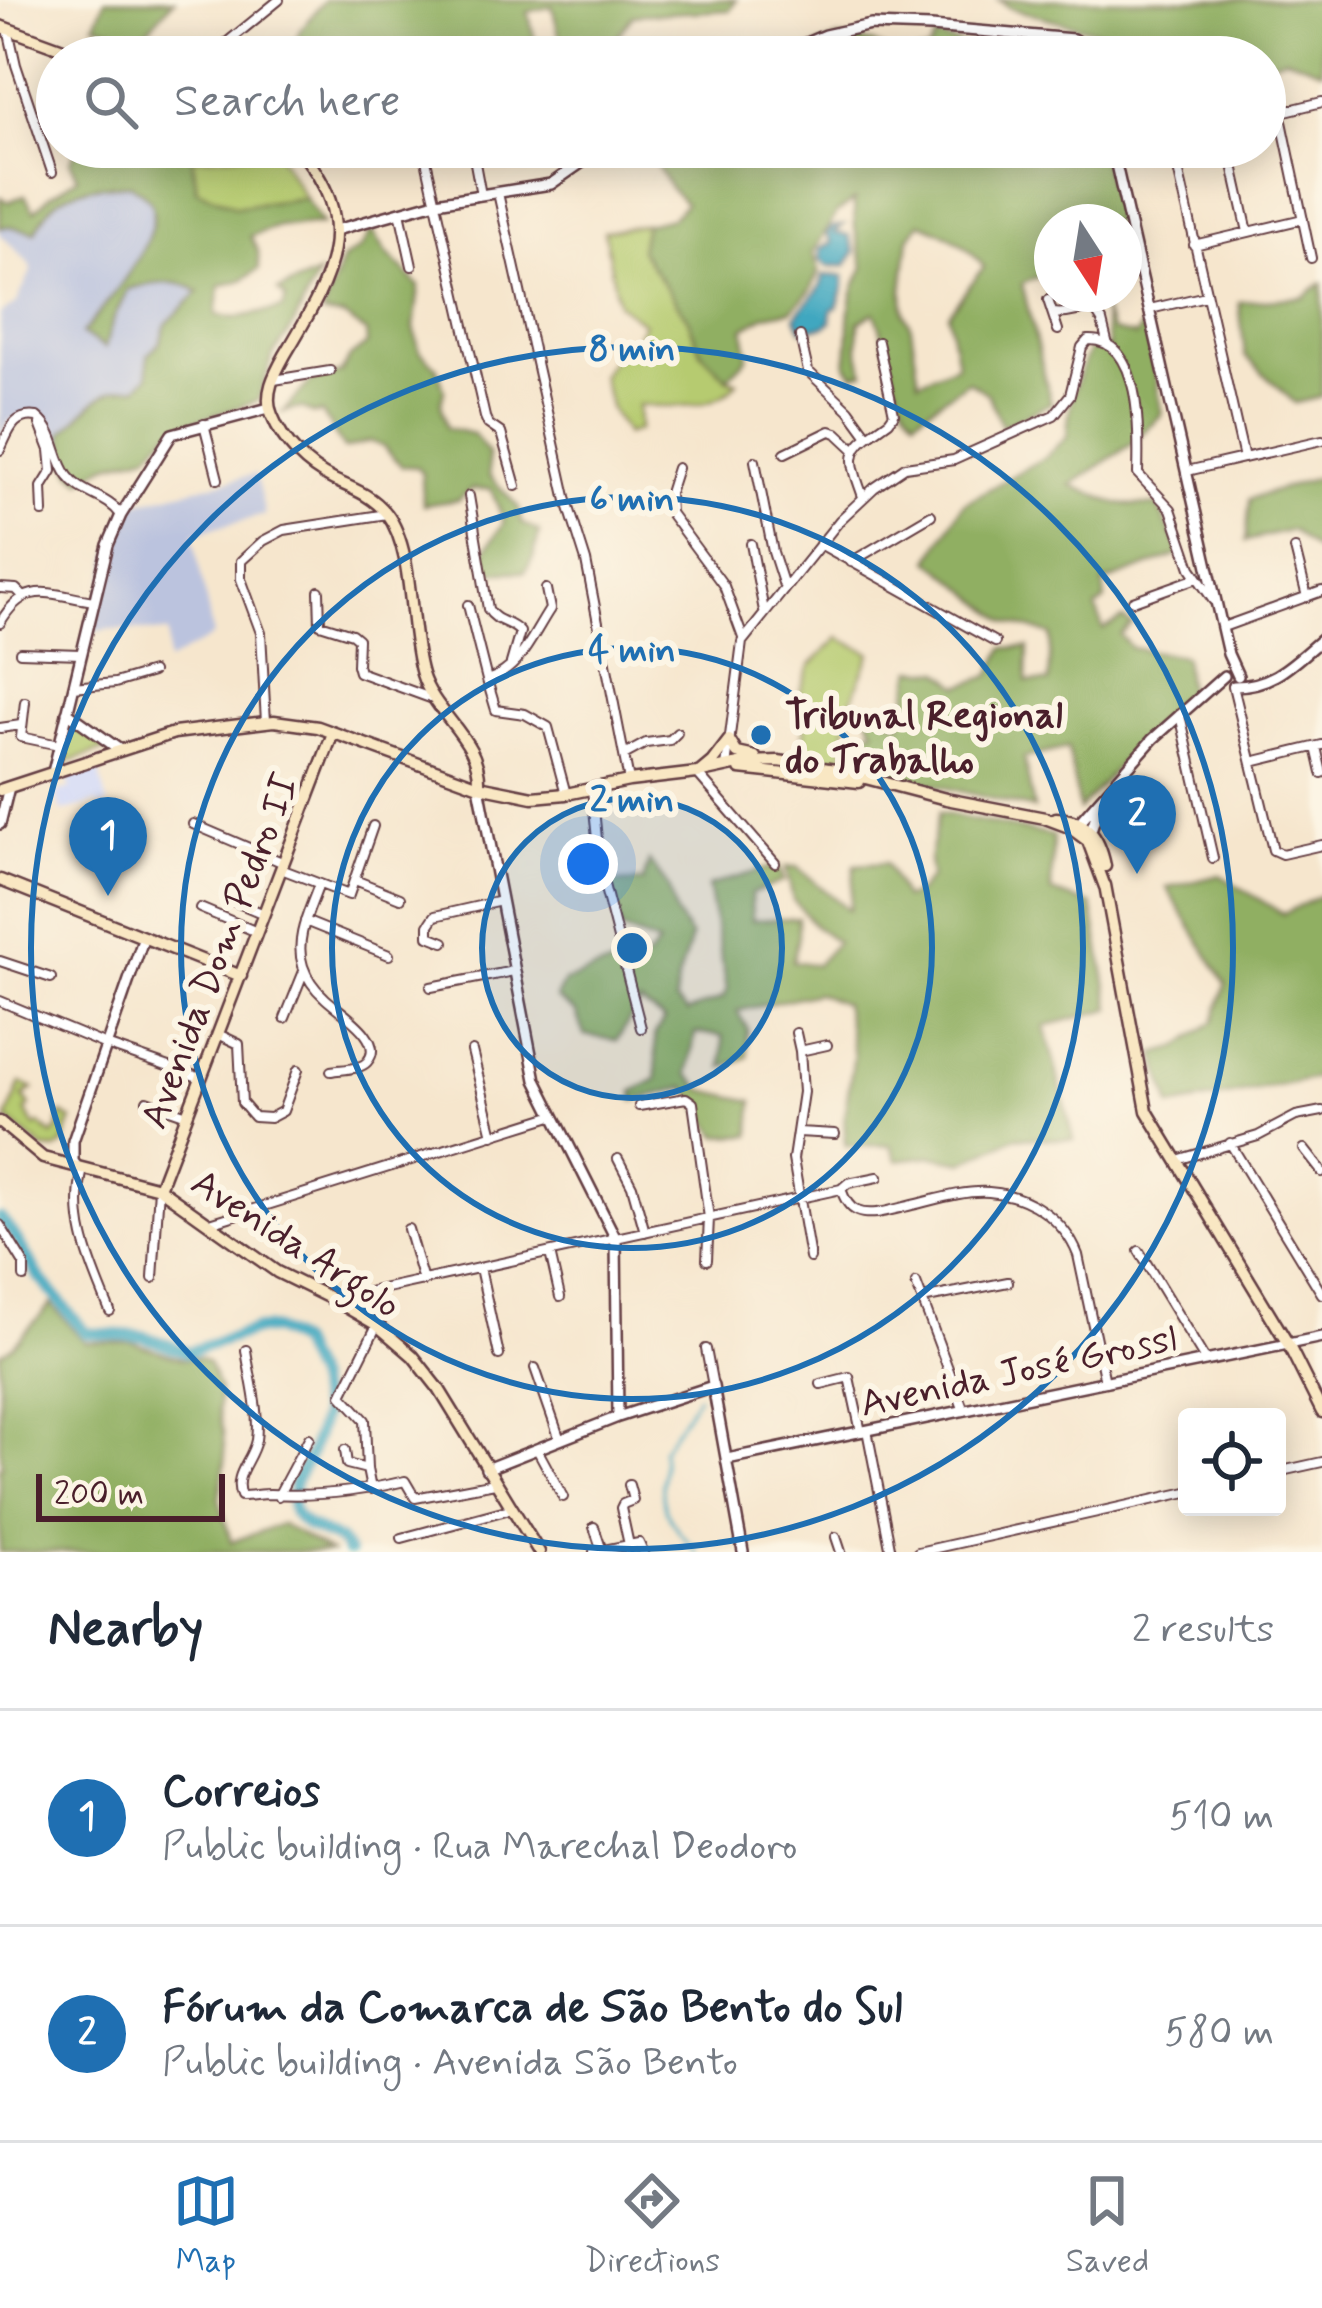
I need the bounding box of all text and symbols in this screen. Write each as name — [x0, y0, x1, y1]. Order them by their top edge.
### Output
search box — [36, 36, 1286, 168]
icon: search — [78, 69, 144, 135]
text: Search here — [174, 73, 401, 132]
north arrow — [1034, 204, 1142, 312]
text: 8 min — [588, 327, 676, 374]
text: 6 min — [589, 477, 675, 524]
text: 4 min — [588, 628, 676, 675]
place label: Tribunal Regional do Trabalho — [785, 691, 1063, 787]
marker: Tribunal Regional do Trabalho — [748, 722, 774, 748]
street label: Avenida Dom Pedro II — [130, 766, 313, 1136]
pin: 2 — [1098, 775, 1176, 874]
text: 2 min — [590, 778, 674, 825]
pin: 1 — [69, 797, 147, 896]
your location — [558, 834, 618, 894]
centre of rings — [611, 927, 653, 969]
street label: Avenida Argolo — [179, 1158, 410, 1334]
street label: Avenida José Grossl — [856, 1314, 1182, 1431]
map controls — [1178, 1408, 1286, 1516]
button: locate — [1178, 1408, 1286, 1516]
scale bar — [36, 1468, 225, 1521]
text: 200 m — [54, 1473, 144, 1517]
text: Nearby — [48, 1597, 203, 1663]
text: 2 results — [1132, 1605, 1274, 1656]
text: Correios — [162, 1763, 320, 1822]
text: 1 — [78, 1792, 96, 1843]
text: 510 m — [1169, 1792, 1274, 1843]
text: Public building · Rua Marechal Deodoro — [162, 1822, 797, 1873]
text: Fórum da Comarca de São Bento do Sul — [162, 1979, 902, 2038]
text: 2 — [77, 2008, 97, 2059]
text: 580 m — [1164, 2008, 1274, 2059]
text: Public building · Avenida São Bento — [162, 2038, 738, 2089]
tab: Map — [173, 2168, 239, 2284]
tab: Directions — [584, 2168, 720, 2284]
tab: Saved — [1066, 2168, 1149, 2284]

